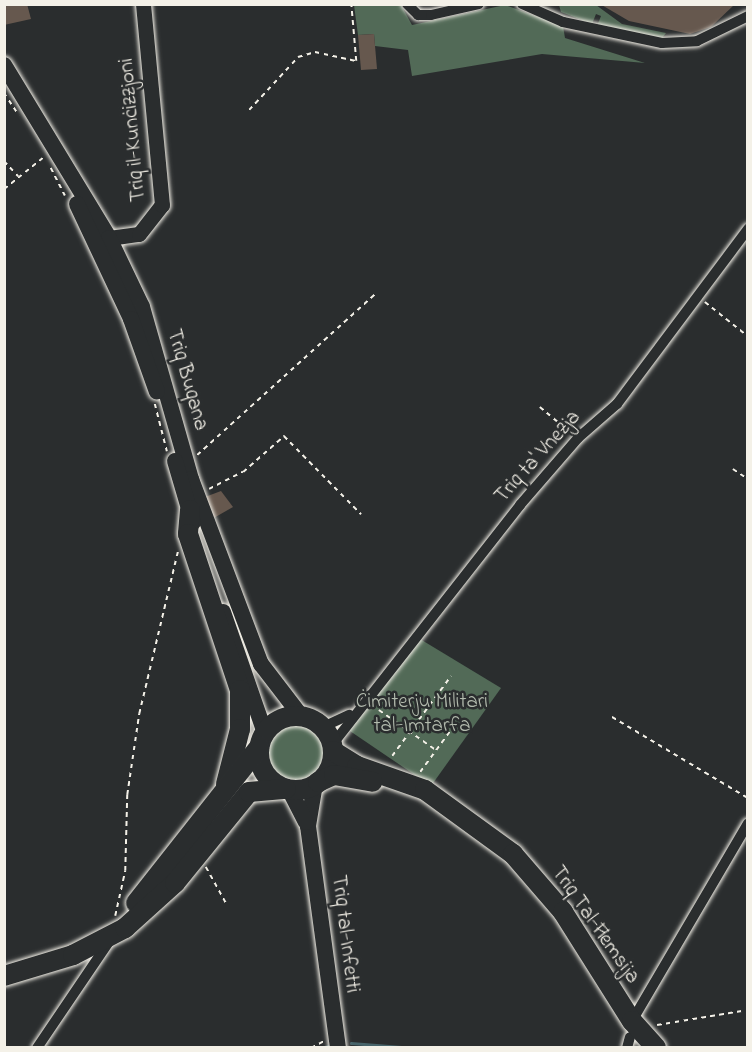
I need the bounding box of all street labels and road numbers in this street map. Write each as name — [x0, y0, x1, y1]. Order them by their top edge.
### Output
street label: Triq il-Kunċizzjoni — [114, 57, 152, 203]
street label: Triq Buqana — [161, 326, 213, 434]
street label: Triq ta' Vnezja — [490, 405, 586, 509]
street label: Triq Tal-Ħemsija — [545, 861, 645, 989]
street label: Triq tal-Infetti — [325, 874, 365, 994]

